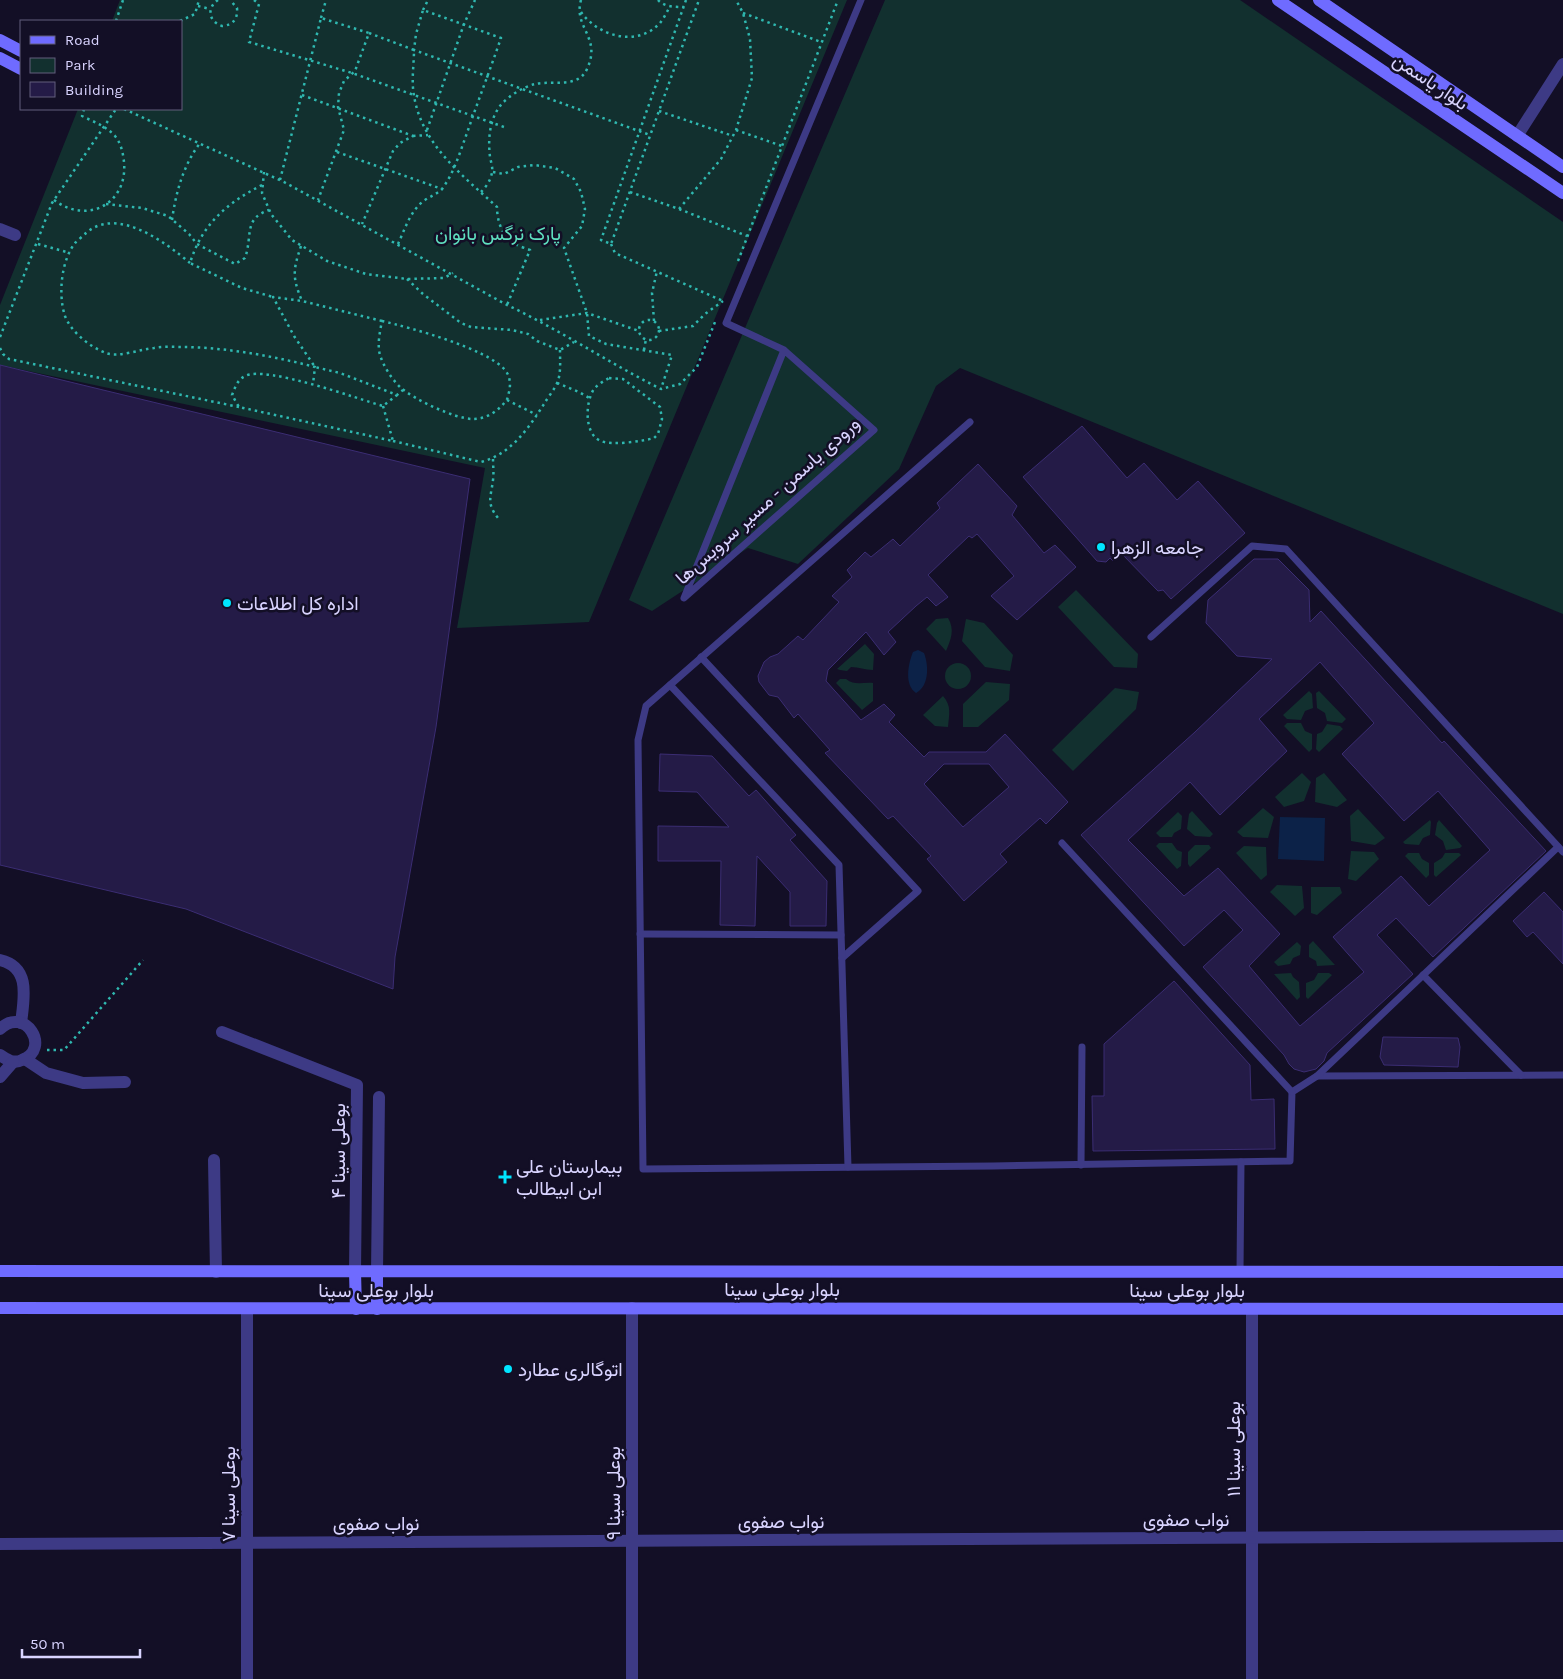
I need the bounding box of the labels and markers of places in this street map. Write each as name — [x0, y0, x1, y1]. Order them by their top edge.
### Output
place label: جامعه الزهرا — [1111, 537, 1203, 559]
marker: جامعه الزهرا — [1095, 541, 1107, 553]
place label: اداره کل اطلاعات — [237, 593, 359, 615]
marker: اداره کل اطلاعات — [221, 597, 233, 609]
place label: بیمارستان علی ابن ابیطالب — [516, 1156, 622, 1200]
marker: بیمارستان علی ابن ابیطالب — [498, 1170, 512, 1184]
place label: اتوگالری عطارد — [518, 1359, 623, 1381]
marker: اتوگالری عطارد — [502, 1363, 514, 1375]

